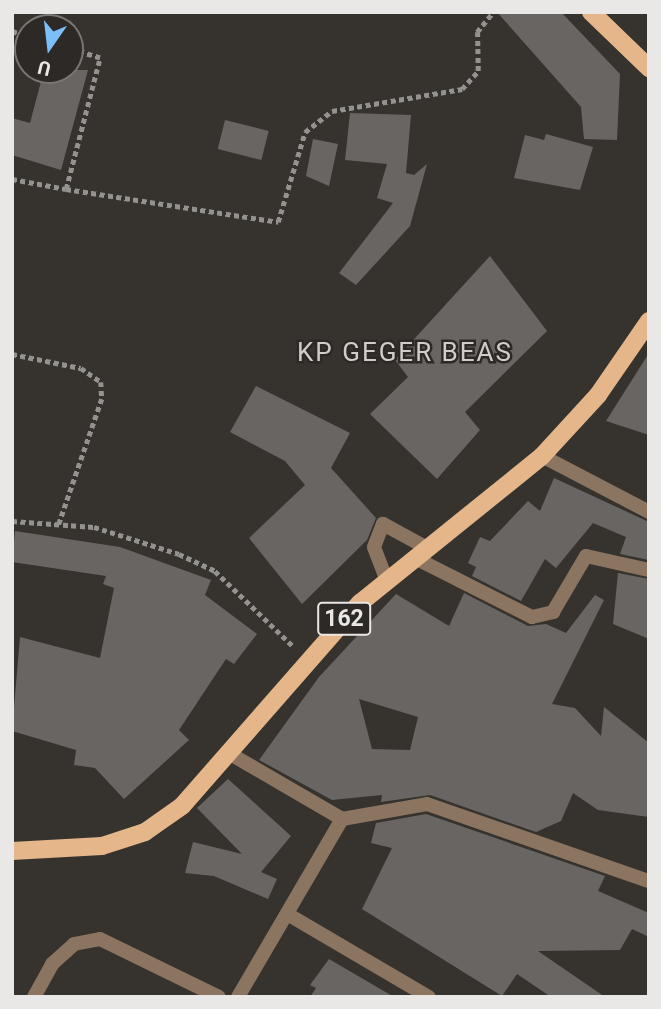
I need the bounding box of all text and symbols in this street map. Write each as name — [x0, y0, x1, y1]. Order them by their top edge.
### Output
north arrow — [14, 14, 84, 84]
text: U — [35, 55, 53, 81]
district label: KP GEGER BEAS — [299, 337, 511, 369]
road number: 162 — [316, 600, 372, 638]

